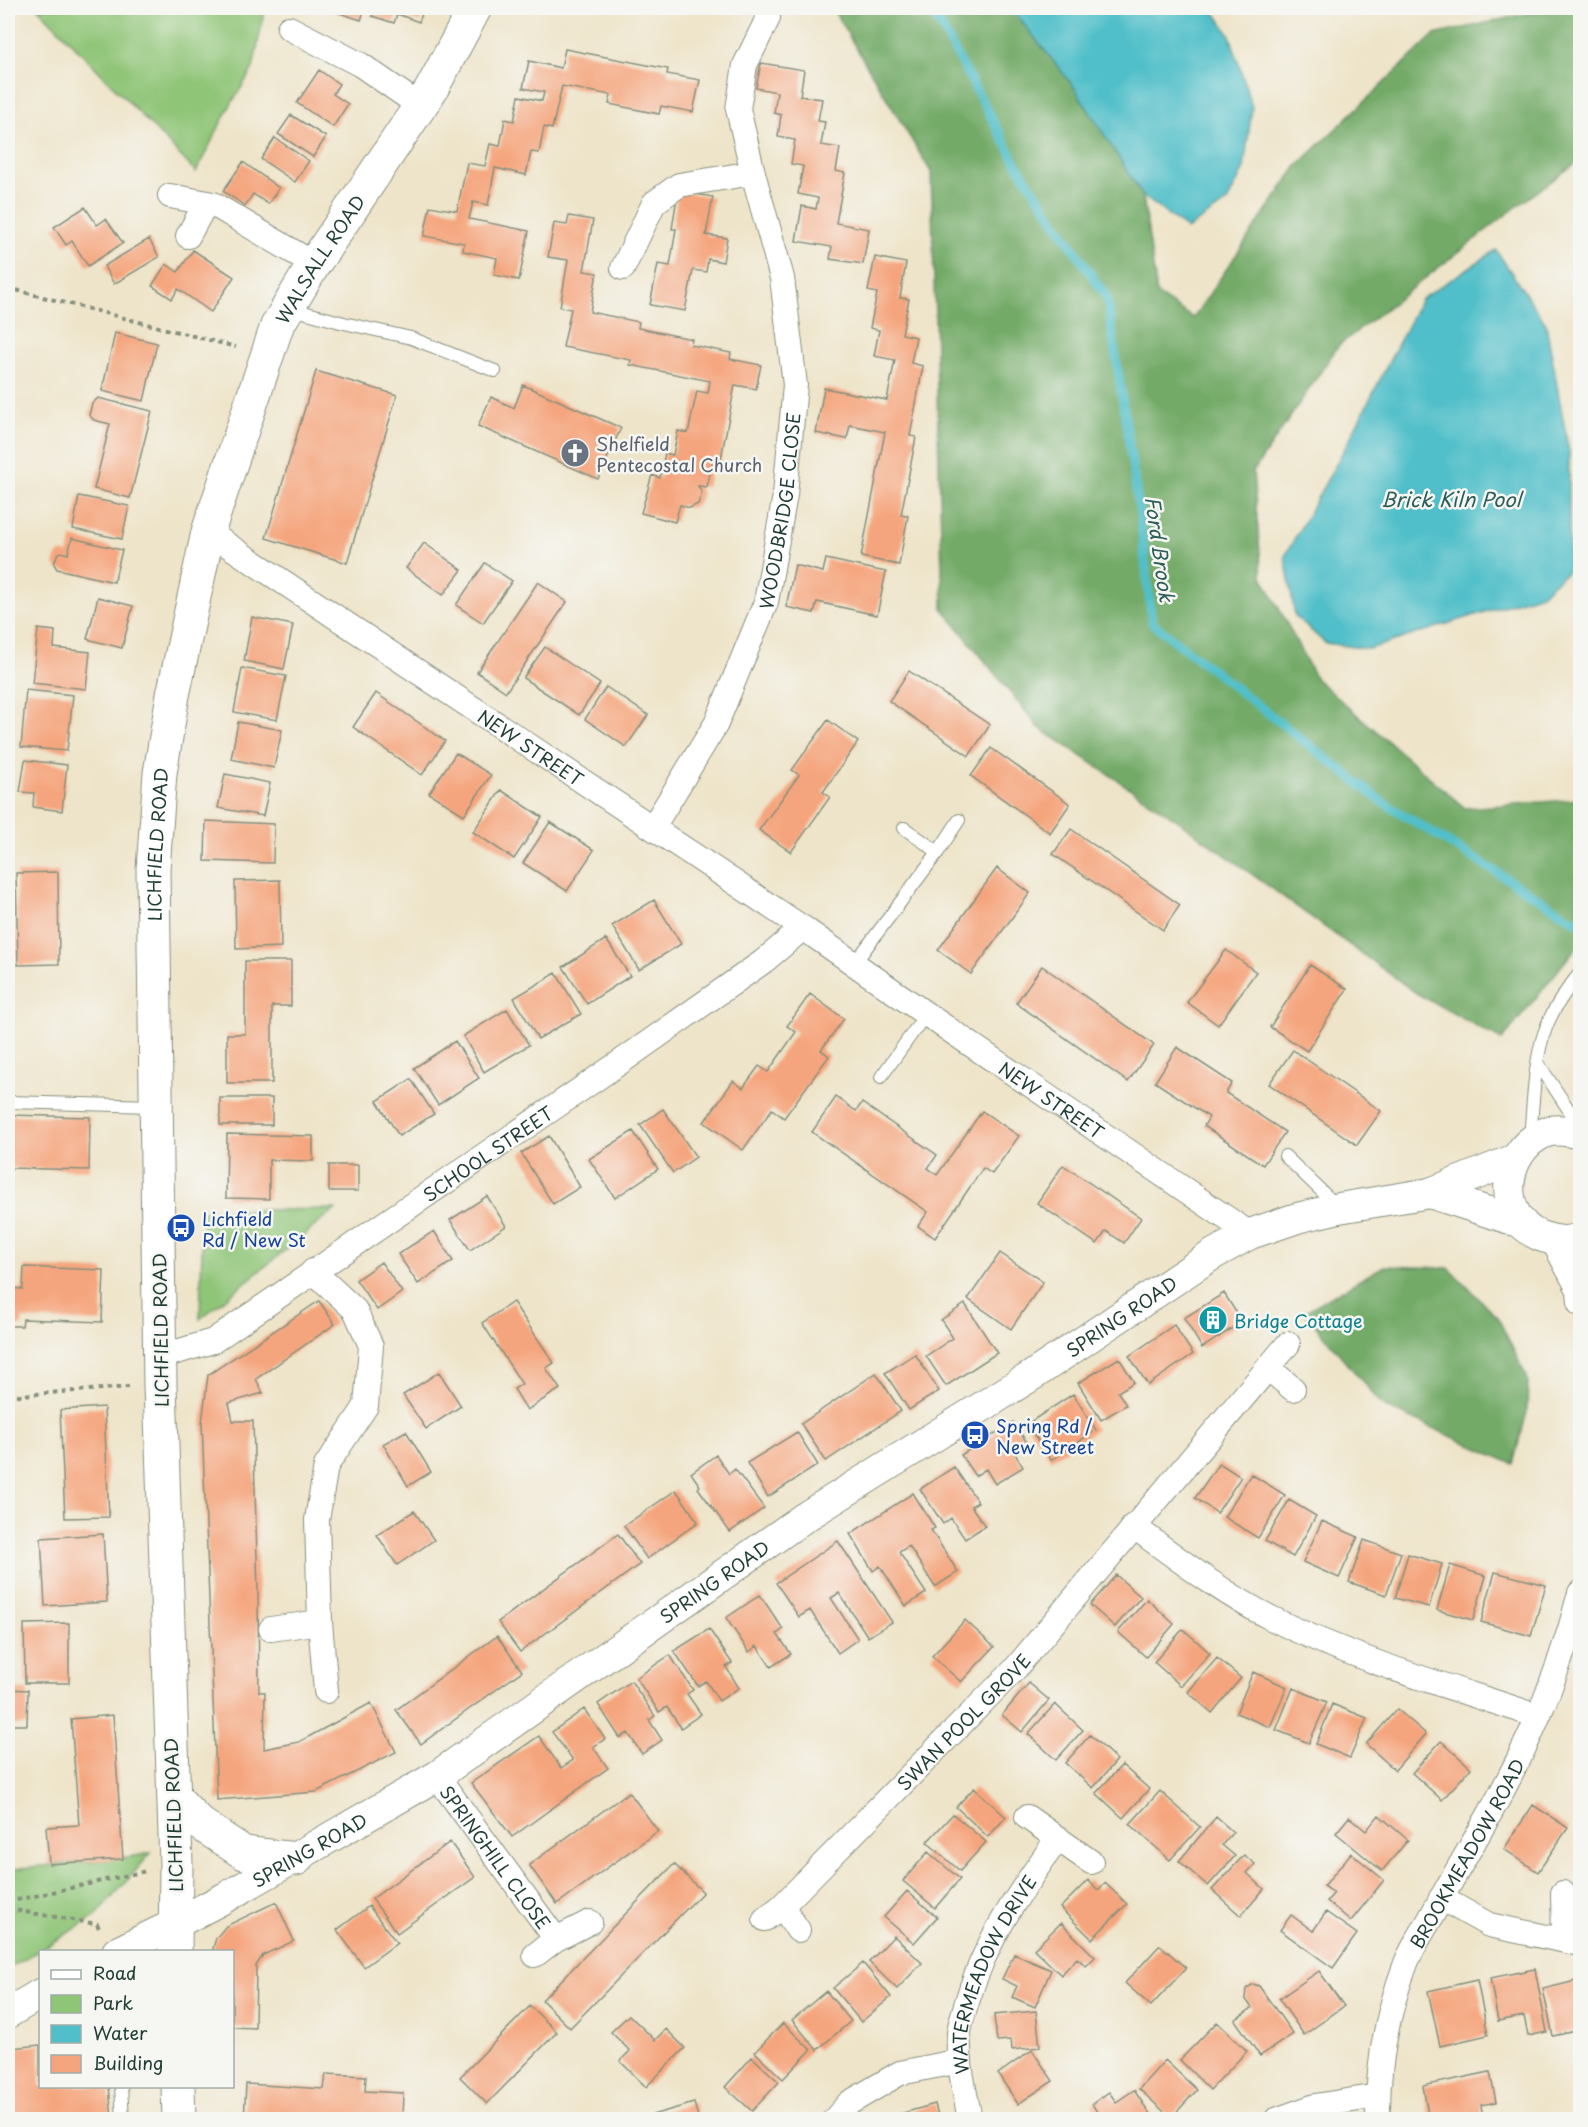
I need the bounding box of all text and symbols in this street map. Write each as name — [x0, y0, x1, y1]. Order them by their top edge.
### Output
street label: WALSALL ROAD — [268, 189, 371, 328]
street label: WOODBRIDGE CLOSE — [751, 411, 806, 611]
place label: Shelfield Pentecostal Church — [596, 430, 762, 478]
church icon: Shelfield Pentecostal Church — [559, 437, 591, 469]
water label: Brick Kiln Pool — [1381, 484, 1524, 514]
water label: Ford Brook — [1138, 494, 1182, 605]
street label: NEW STREET — [473, 702, 590, 792]
street label: LICHFIELD ROAD — [139, 767, 174, 922]
street label: NEW STREET — [994, 1054, 1110, 1145]
street label: SCHOOL STREET — [417, 1099, 559, 1207]
place label: Lichfield Rd / New St — [202, 1205, 306, 1253]
bus stop icon: Lichfield Rd / New St — [165, 1212, 197, 1244]
street label: LICHFIELD ROAD — [145, 1253, 175, 1407]
street label: SPRING ROAD — [1060, 1269, 1182, 1363]
building icon: Bridge Cottage — [1197, 1304, 1229, 1336]
place label: Bridge Cottage — [1234, 1307, 1363, 1334]
place label: Spring Rd / New Street — [996, 1412, 1094, 1460]
bus stop icon: Spring Rd / New Street — [959, 1419, 991, 1451]
street label: SPRING ROAD — [653, 1533, 774, 1629]
street label: SWAN POOL GROVE — [890, 1647, 1036, 1796]
street label: LICHFIELD ROAD — [157, 1738, 189, 1892]
street label: BROOKMEADOW ROAD — [1402, 1754, 1530, 1953]
street label: SPRINGHILL CLOSE — [434, 1779, 558, 1935]
street label: SPRING ROAD — [247, 1806, 372, 1893]
street label: WATERMEADOW DRIVE — [945, 1869, 1042, 2076]
legend — [39, 1950, 234, 2088]
text: Road — [93, 1959, 137, 1986]
text: Park — [93, 1989, 133, 2016]
text: Water — [93, 2019, 148, 2046]
text: Building — [93, 2049, 163, 2076]

